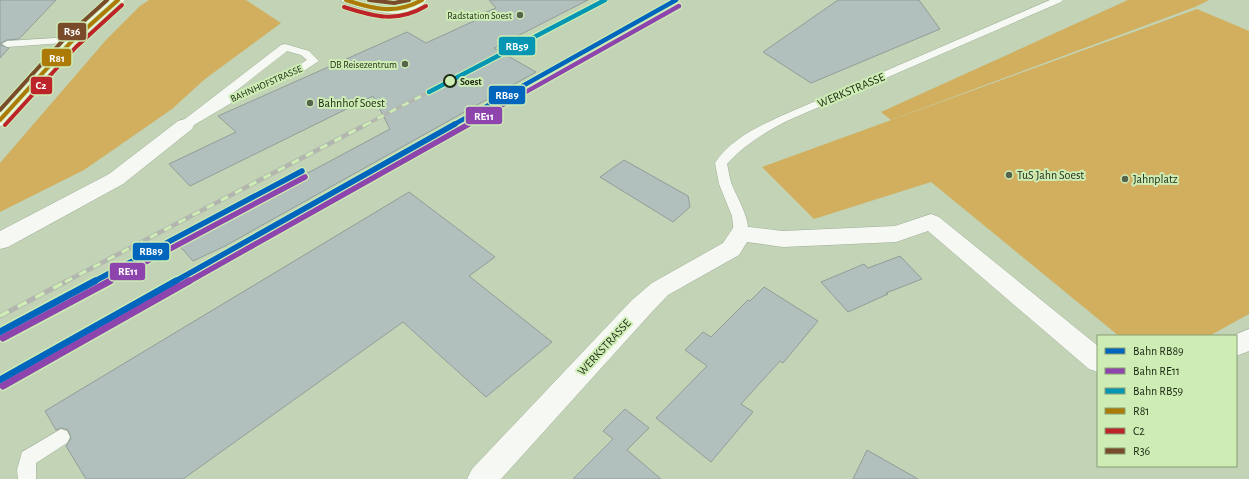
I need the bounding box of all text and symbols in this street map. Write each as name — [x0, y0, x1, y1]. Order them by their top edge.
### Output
marker: Radstation Soest — [515, 10, 525, 20]
place label: Radstation Soest — [447, 11, 513, 21]
line badge: R36 — [57, 22, 87, 41]
text: R36 — [64, 26, 80, 37]
line badge: RB59 — [498, 36, 536, 56]
text: RB59 — [506, 41, 528, 52]
line badge: R81 — [41, 48, 72, 67]
text: R81 — [49, 53, 65, 64]
marker: DB Reisezentrum — [400, 59, 410, 69]
place label: DB Reisezentrum — [330, 60, 397, 70]
street label: BAHNHOFSTRASSE — [229, 64, 304, 104]
street label: WERKSTRASSE — [816, 70, 887, 110]
marker: Soest — [443, 74, 457, 88]
line badge: C2 — [30, 76, 53, 95]
place label: Soest — [460, 77, 482, 87]
text: C2 — [36, 80, 46, 91]
line badge: RB89 — [488, 85, 526, 105]
text: RB89 — [495, 90, 519, 101]
place label: Bahnhof Soest — [318, 97, 385, 109]
marker: Bahnhof Soest — [305, 98, 315, 108]
line badge: RE11 — [465, 106, 503, 125]
text: RE11 — [474, 111, 494, 122]
place label: TuS Jahn Soest — [1017, 169, 1084, 181]
marker: TuS Jahn Soest — [1004, 170, 1014, 180]
place label: Jahnplatz — [1133, 173, 1178, 185]
marker: Jahnplatz — [1120, 174, 1130, 184]
line badge: RB89 — [132, 242, 170, 261]
text: RB89 — [139, 246, 163, 257]
line badge: RE11 — [109, 262, 146, 281]
text: RE11 — [118, 266, 138, 277]
street label: WERKSTRASSE — [575, 317, 633, 377]
legend — [1097, 335, 1237, 467]
text: Bahn RB89 — [1133, 345, 1184, 357]
text: Bahn RE11 — [1133, 365, 1180, 377]
text: Bahn RB59 — [1133, 385, 1183, 397]
text: R81 — [1133, 405, 1149, 417]
text: C2 — [1133, 425, 1145, 437]
text: R36 — [1133, 445, 1151, 457]

